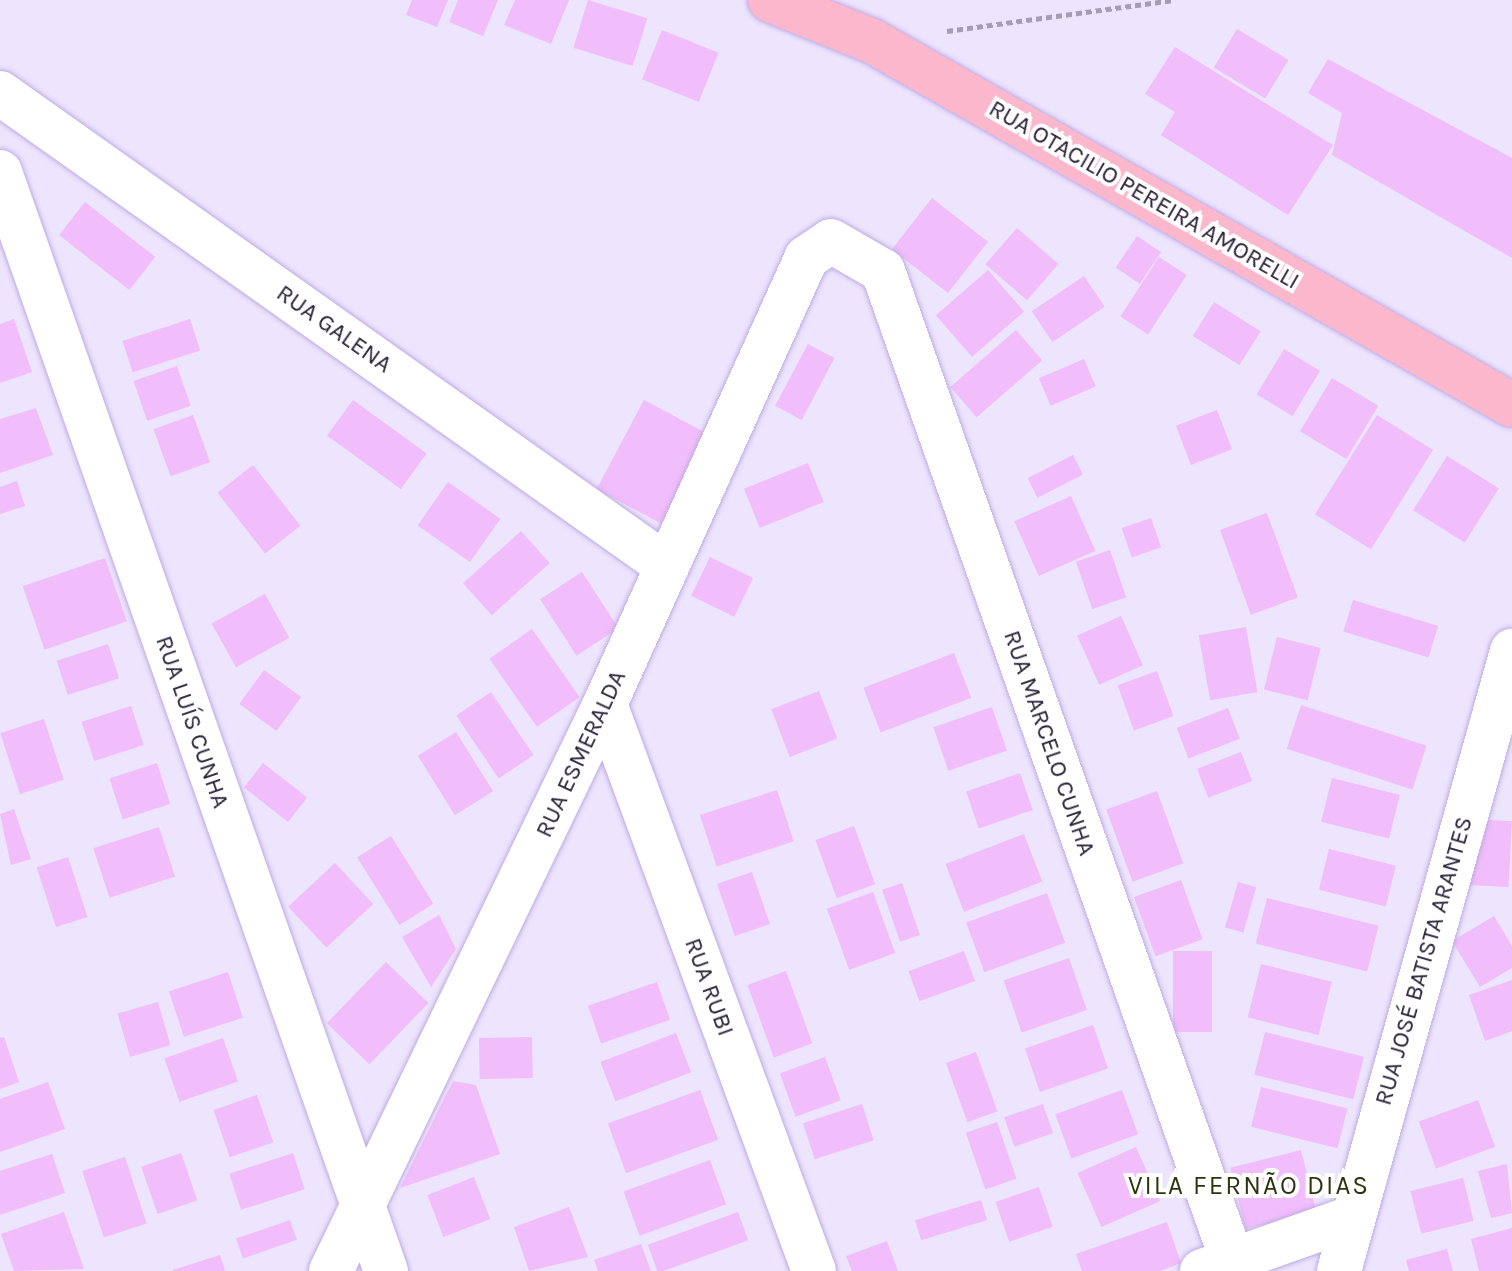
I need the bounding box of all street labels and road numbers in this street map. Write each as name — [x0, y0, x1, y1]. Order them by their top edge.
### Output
street label: RUA OTACILIO PEREIRA AMORELLI — [984, 94, 1304, 296]
street label: RUA GALENA — [271, 279, 397, 379]
street label: RUA MARCELO CUNHA — [997, 627, 1101, 859]
street label: RUA LUÍS CUNHA — [149, 632, 235, 812]
street label: RUA ESMERALDA — [530, 666, 632, 842]
street label: RUA JOSÉ BATISTA ARANTES — [1369, 813, 1479, 1109]
street label: RUA RUBI — [678, 934, 740, 1040]

